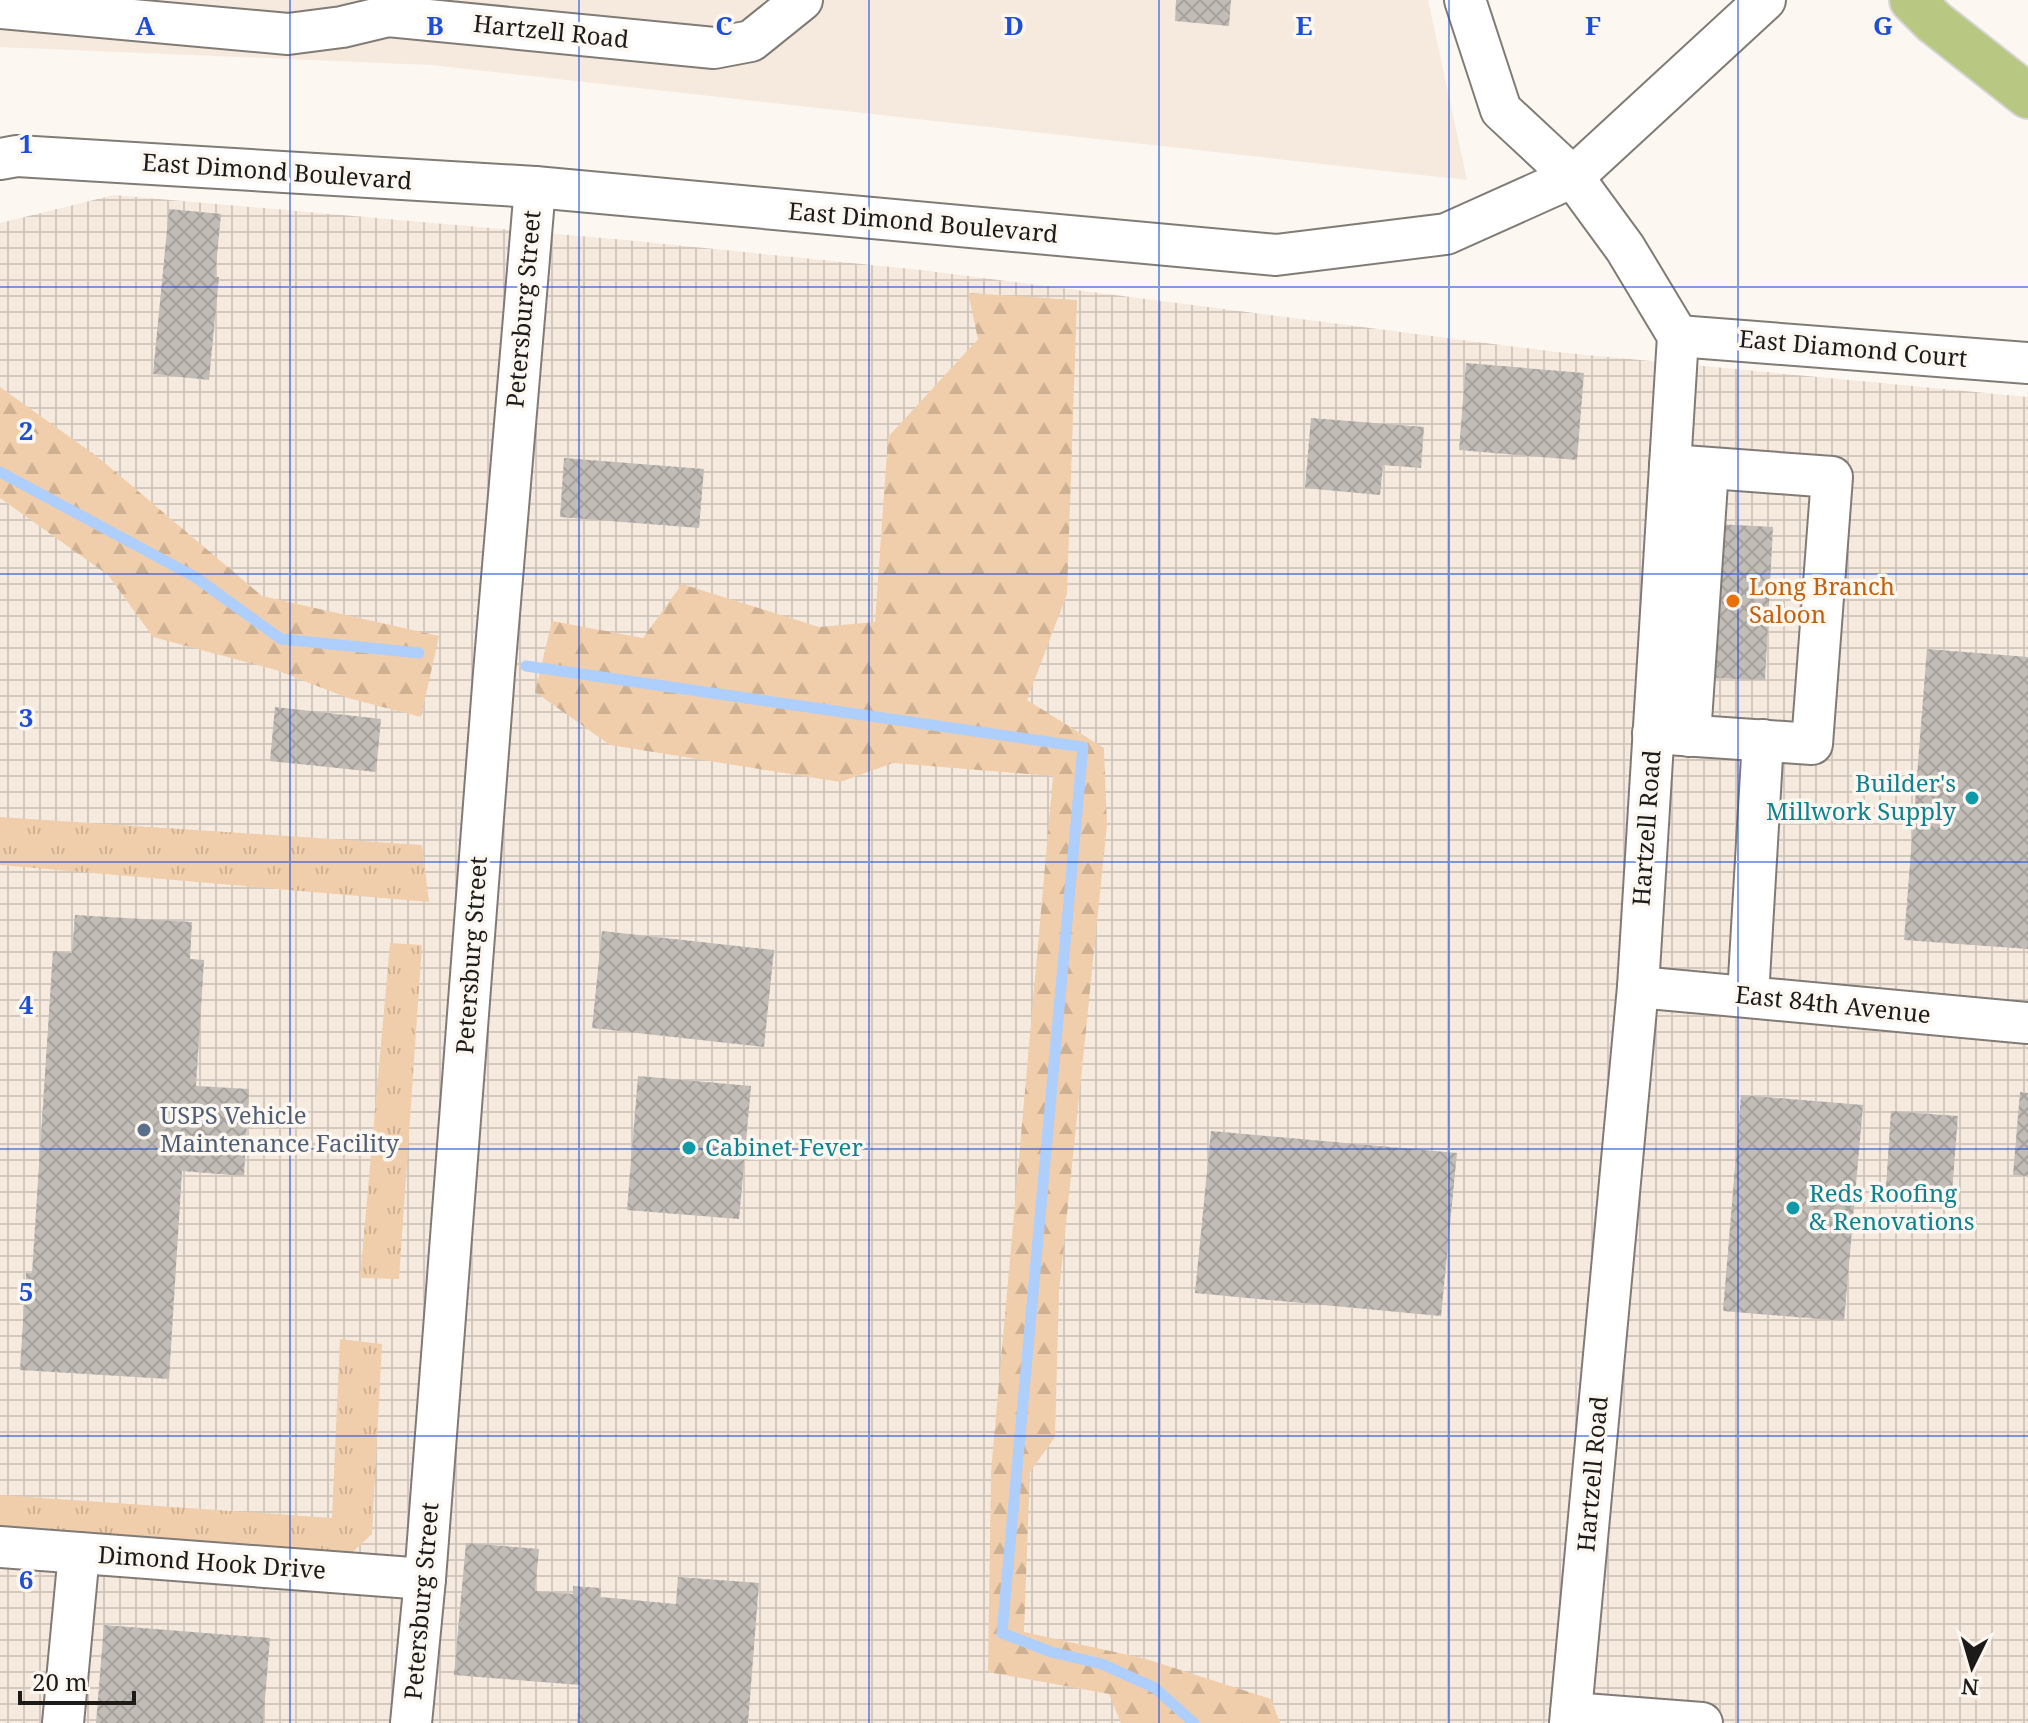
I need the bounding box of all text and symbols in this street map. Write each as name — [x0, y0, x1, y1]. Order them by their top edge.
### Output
street label: Hartzell Road — [472, 6, 631, 55]
text: A — [135, 7, 155, 43]
text: B — [426, 7, 444, 43]
text: C — [715, 7, 733, 43]
text: D — [1004, 7, 1024, 43]
text: E — [1296, 7, 1313, 43]
text: F — [1585, 7, 1601, 43]
text: G — [1873, 7, 1893, 43]
text: 1 — [19, 125, 33, 161]
street label: East Dimond Boulevard — [141, 145, 413, 196]
street label: East Dimond Boulevard — [787, 193, 1060, 250]
street label: Petersburg Street — [497, 209, 548, 409]
street label: East Diamond Court — [1738, 321, 1969, 374]
text: 2 — [19, 412, 33, 448]
place label: Long Branch Saloon — [1749, 569, 1895, 630]
marker: Long Branch Saloon — [1724, 592, 1742, 610]
text: 3 — [19, 699, 33, 735]
street label: Hartzell Road — [1624, 748, 1667, 907]
place label: Builder's Millwork Supply — [1766, 766, 1956, 827]
marker: Builder's Millwork Supply — [1963, 789, 1981, 807]
street label: Petersburg Street — [447, 855, 494, 1055]
street label: East 84th Avenue — [1734, 977, 1933, 1030]
text: 4 — [19, 986, 34, 1022]
place label: USPS Vehicle Maintenance Facility — [160, 1098, 400, 1159]
marker: USPS Vehicle Maintenance Facility — [135, 1121, 153, 1139]
place label: Cabinet Fever — [705, 1130, 863, 1163]
marker: Cabinet Fever — [680, 1139, 698, 1157]
place label: Reds Roofing & Renovations — [1809, 1176, 1975, 1237]
marker: Reds Roofing & Renovations — [1784, 1199, 1802, 1217]
text: 5 — [19, 1273, 33, 1309]
street label: Hartzell Road — [1568, 1394, 1615, 1553]
street label: Petersburg Street — [395, 1501, 446, 1701]
street label: Dimond Hook Drive — [97, 1537, 327, 1586]
text: 6 — [19, 1561, 33, 1597]
north arrow — [1932, 1627, 2012, 1707]
scale bar — [20, 1655, 134, 1705]
text: 20 m — [32, 1665, 88, 1698]
text: N — [1960, 1672, 1980, 1704]

